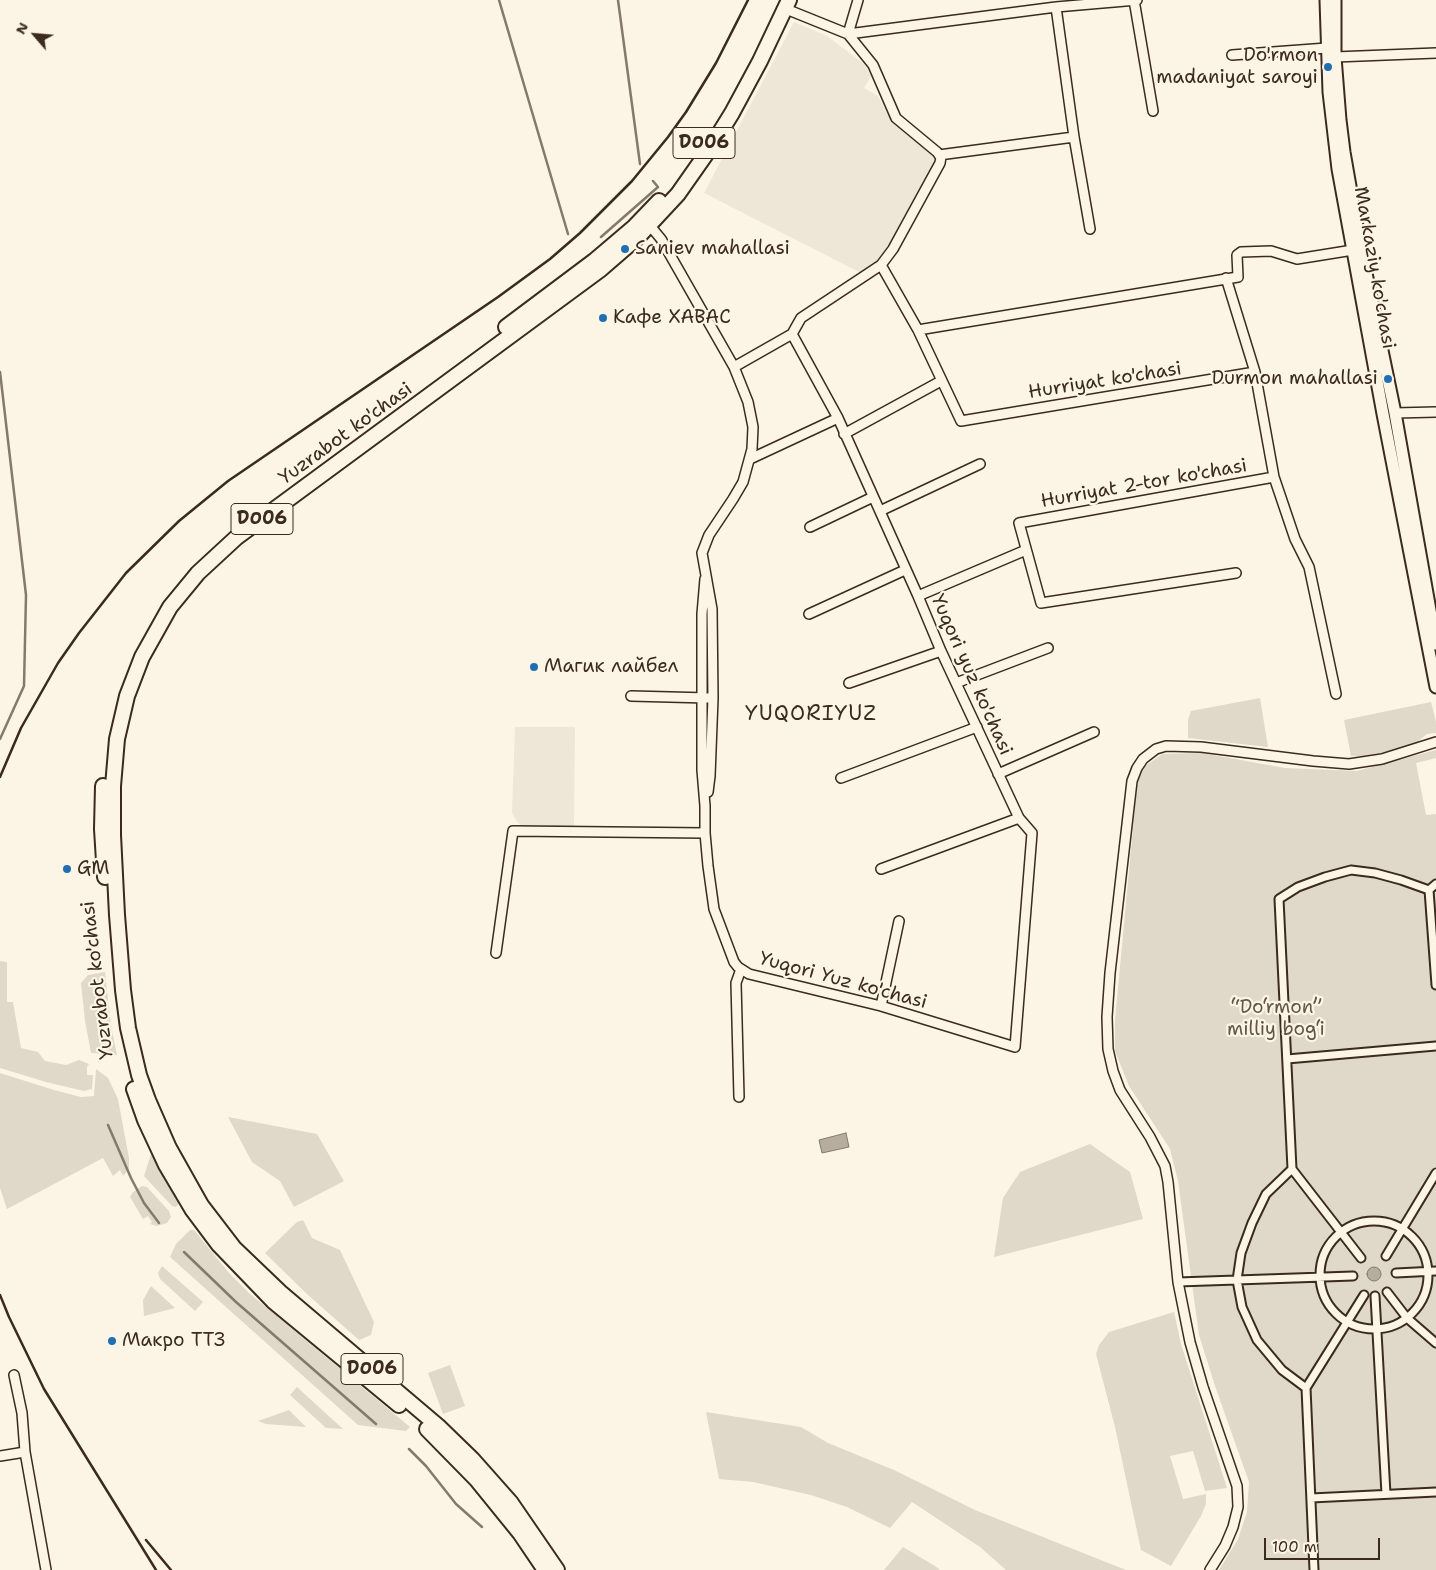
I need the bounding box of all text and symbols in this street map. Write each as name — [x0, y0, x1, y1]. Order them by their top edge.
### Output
north arrow — [10, 10, 60, 60]
text: N — [11, 19, 32, 37]
place label: Do'rmon madaniyat saroyi — [1156, 45, 1318, 89]
marker: Do'rmon madaniyat saroyi — [1322, 61, 1334, 73]
road number: D006 — [673, 128, 735, 158]
street label: Markaziy ko'chasi — [1348, 185, 1400, 351]
place label: Saniev mahallasi — [635, 238, 790, 260]
marker: Saniev mahallasi — [619, 243, 631, 255]
place label: Кафе ХАВАС — [613, 307, 731, 329]
marker: Кафе ХАВАС — [597, 312, 609, 324]
street label: Hurriyat ko'chasi — [1027, 358, 1183, 404]
place label: Durmon mahallasi — [1211, 368, 1378, 390]
marker: Durmon mahallasi — [1382, 373, 1394, 385]
street label: Yuzrabot ko'chasi — [275, 378, 417, 490]
street label: Hurriyat 2-tor ko'chasi — [1039, 455, 1249, 513]
road number: D006 — [231, 504, 293, 534]
street label: Yuqori yuz ko'chasi — [925, 591, 1017, 759]
place label: Магик лайбел — [544, 656, 678, 678]
marker: Магик лайбел — [528, 661, 540, 673]
district label: YUQORIYUZ — [744, 702, 878, 728]
place label: GM — [77, 858, 110, 880]
marker: GM — [61, 863, 73, 875]
street label: Yuzrabot ko'chasi — [77, 900, 119, 1060]
street label: Yuqori Yuz ko'chasi — [757, 948, 929, 1014]
park label: “Do‘rmon” milliy bog‘i — [1227, 997, 1325, 1041]
place label: Макро ТТЗ — [122, 1330, 225, 1352]
marker: Макро ТТЗ — [106, 1335, 118, 1347]
road number: D006 — [341, 1354, 403, 1385]
scale bar — [1266, 1528, 1382, 1560]
text: 100 m — [1272, 1537, 1317, 1557]

